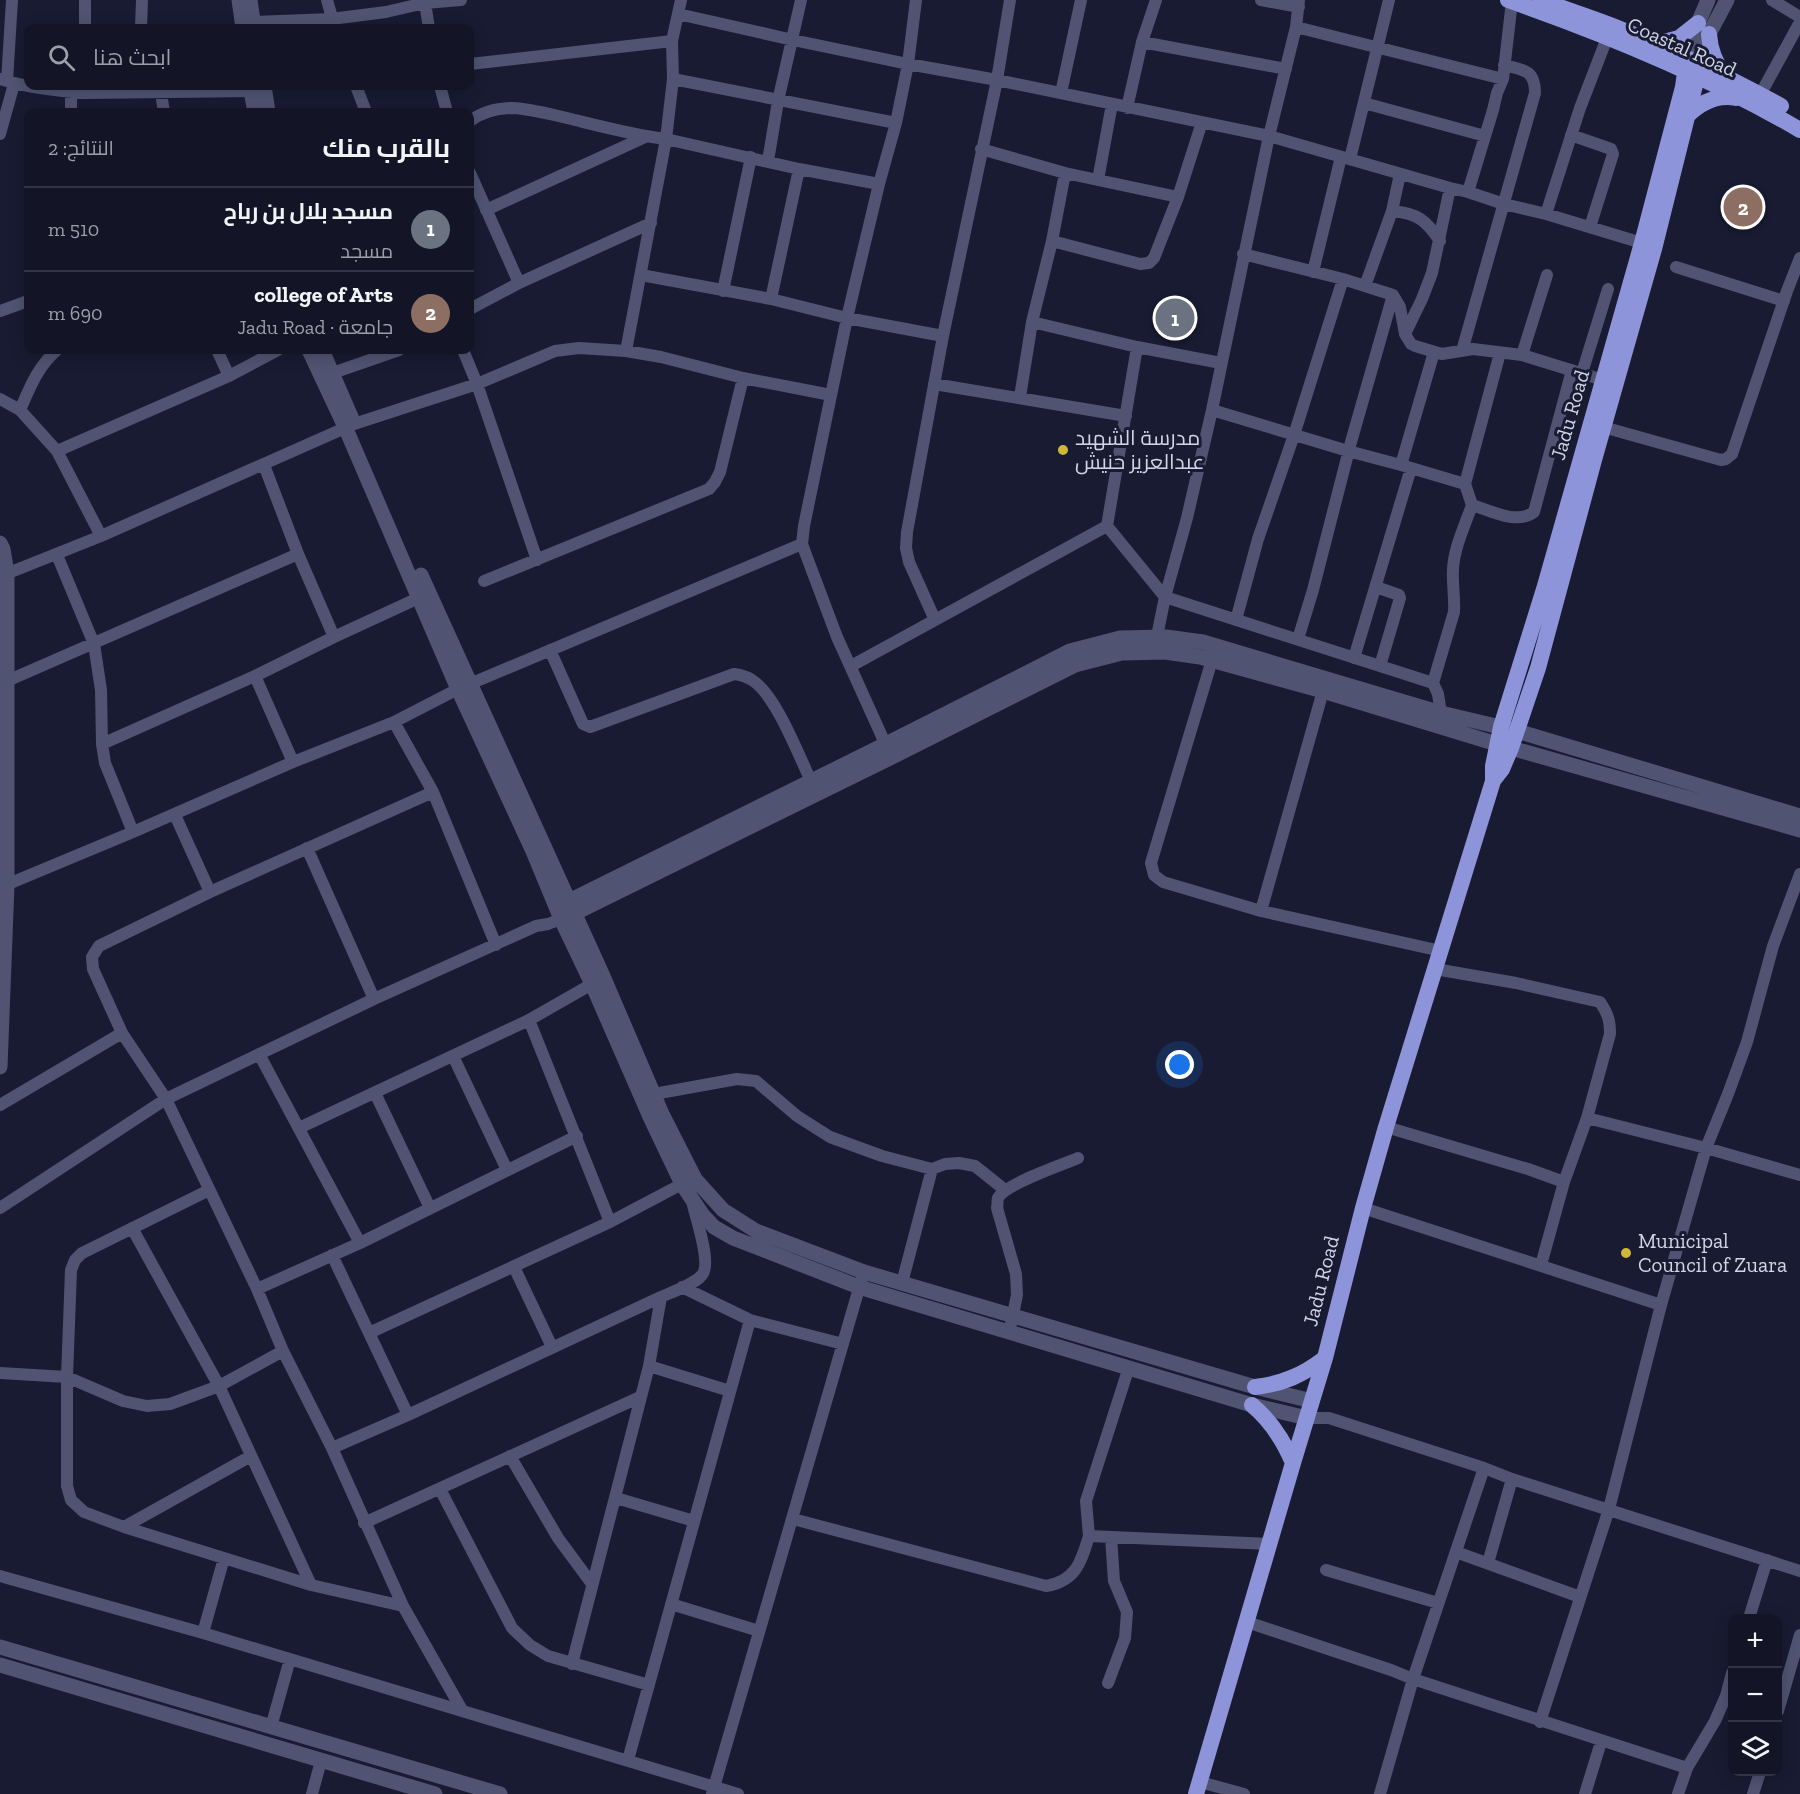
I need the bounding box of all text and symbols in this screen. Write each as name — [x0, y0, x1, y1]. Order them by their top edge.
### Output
street label: Coastal Road — [1624, 11, 1741, 82]
search box — [24, 24, 474, 90]
icon: search — [45, 41, 78, 74]
text: ابحث هنا — [93, 44, 172, 71]
text: بالقرب منك — [322, 132, 450, 164]
text: النتائج: 2 — [48, 136, 114, 160]
pin: 2 — [1724, 184, 1762, 230]
text: مسجد بلال بن رباح — [223, 198, 393, 225]
text: 510 m — [48, 217, 99, 241]
text: 1 — [426, 217, 435, 241]
text: مسجد — [340, 239, 393, 263]
text: college of Arts — [254, 281, 393, 308]
pin: 1 — [1156, 296, 1194, 340]
text: 690 m — [48, 301, 103, 325]
text: 2 — [425, 301, 436, 325]
text: جامعة · Jadu Road — [237, 315, 393, 339]
street label: Jadu Road — [1545, 367, 1594, 463]
place label: مدرسة الشهيد عبدالعزيز حنيش — [1075, 425, 1204, 475]
marker: مدرسة الشهيد عبدالعزيز حنيش — [1056, 443, 1070, 457]
your location — [1165, 1050, 1194, 1079]
place label: Municipal Council of Zuara — [1638, 1228, 1787, 1277]
street label: Jadu Road — [1297, 1233, 1344, 1329]
marker: Municipal Council of Zuara — [1619, 1246, 1633, 1260]
map controls — [1728, 1614, 1782, 1776]
button: + — [1728, 1614, 1782, 1668]
button: − — [1728, 1668, 1782, 1722]
button: layers — [1728, 1722, 1782, 1776]

